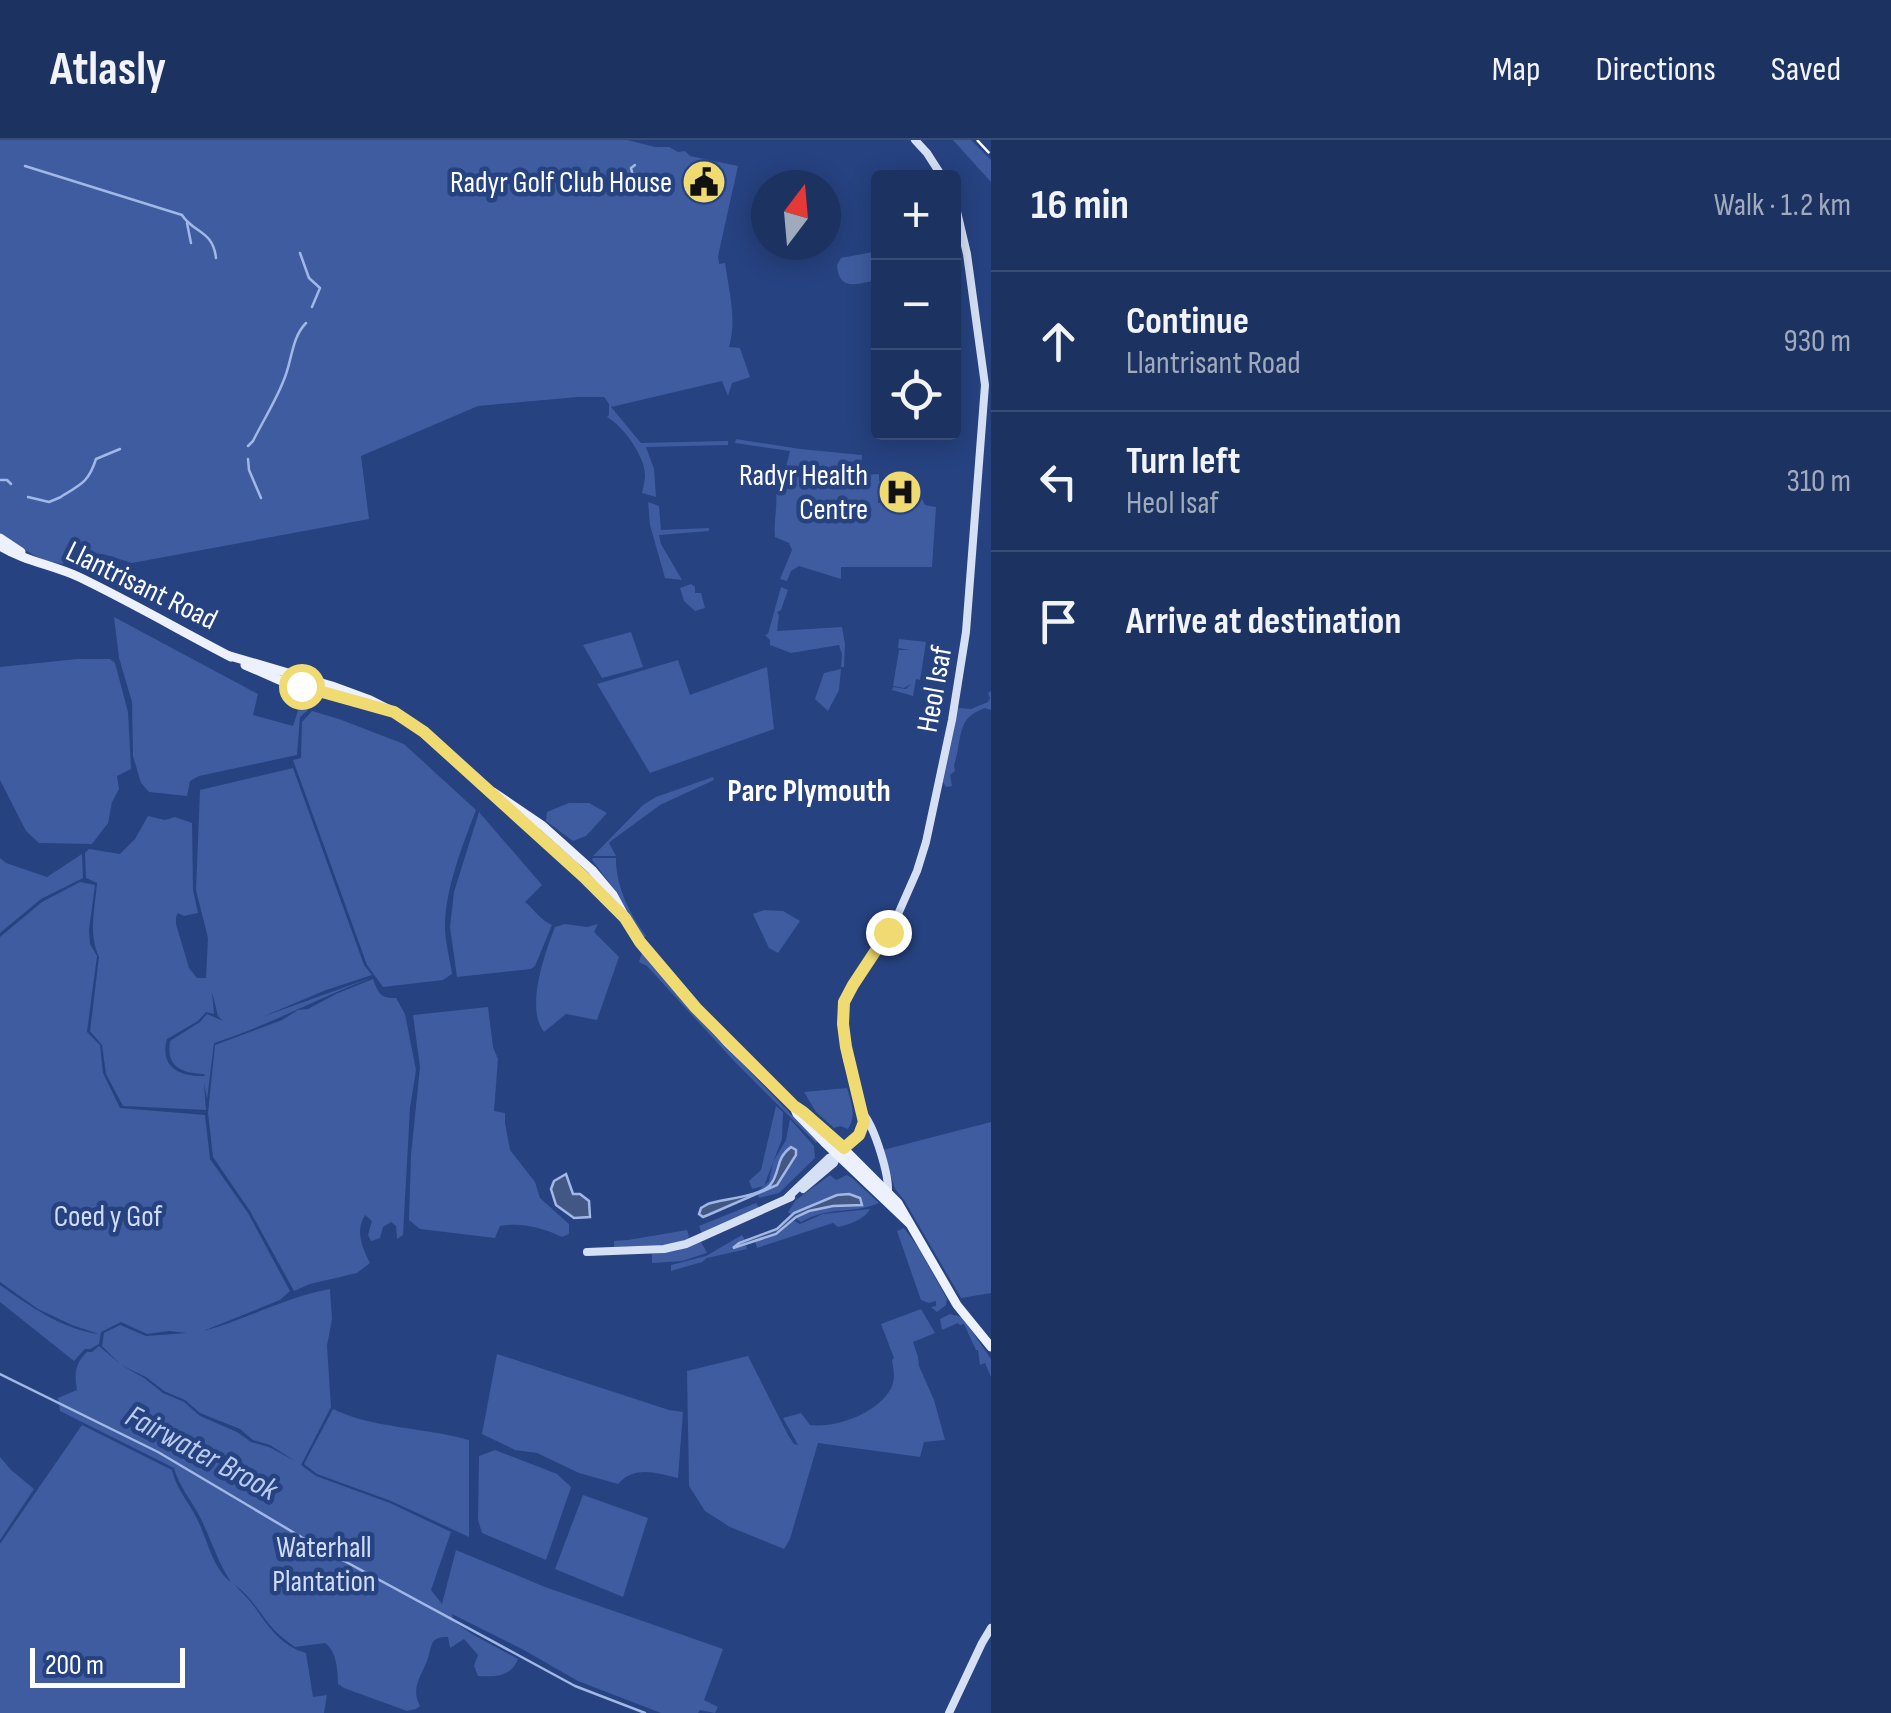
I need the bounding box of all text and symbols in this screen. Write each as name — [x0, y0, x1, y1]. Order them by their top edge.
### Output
text: Atlasly — [50, 41, 166, 98]
text: Map — [1492, 48, 1541, 91]
text: Directions — [1596, 48, 1716, 91]
text: Saved — [1771, 48, 1841, 91]
public building icon: Radyr Golf Club House — [681, 159, 727, 205]
place label: Radyr Golf Club House — [450, 165, 672, 201]
north arrow — [751, 170, 841, 260]
map controls — [871, 170, 961, 440]
button: + — [871, 170, 961, 260]
text: 16 min — [1031, 180, 1129, 231]
text: Walk · 1.2 km — [1714, 186, 1851, 225]
button: − — [871, 260, 961, 350]
text: Continue — [1126, 299, 1249, 344]
icon: ahead — [1031, 314, 1086, 369]
text: 930 m — [1784, 322, 1851, 361]
text: Llantrisant Road — [1126, 344, 1301, 383]
button: locate — [871, 350, 961, 440]
text: Turn left — [1126, 439, 1240, 484]
icon: left — [1031, 454, 1086, 509]
place label: Radyr Health Centre — [739, 458, 868, 528]
text: 310 m — [1786, 462, 1851, 501]
hospital icon: Radyr Health Centre — [877, 469, 923, 515]
text: Heol Isaf — [1126, 484, 1219, 523]
street label: Llantrisant Road — [60, 534, 223, 638]
icon: arrive — [1031, 594, 1086, 649]
text: Arrive at destination — [1126, 599, 1401, 644]
street label: Heol Isaf — [910, 643, 960, 735]
route start — [279, 664, 325, 710]
district label: Parc Plymouth — [727, 772, 891, 811]
route end — [866, 910, 912, 956]
park label: Coed y Gof — [54, 1199, 163, 1235]
water label: Fairwater Brook — [119, 1397, 285, 1510]
park label: Waterhall Plantation — [272, 1530, 376, 1600]
scale bar — [30, 1643, 185, 1688]
text: 200 m — [45, 1649, 104, 1682]

